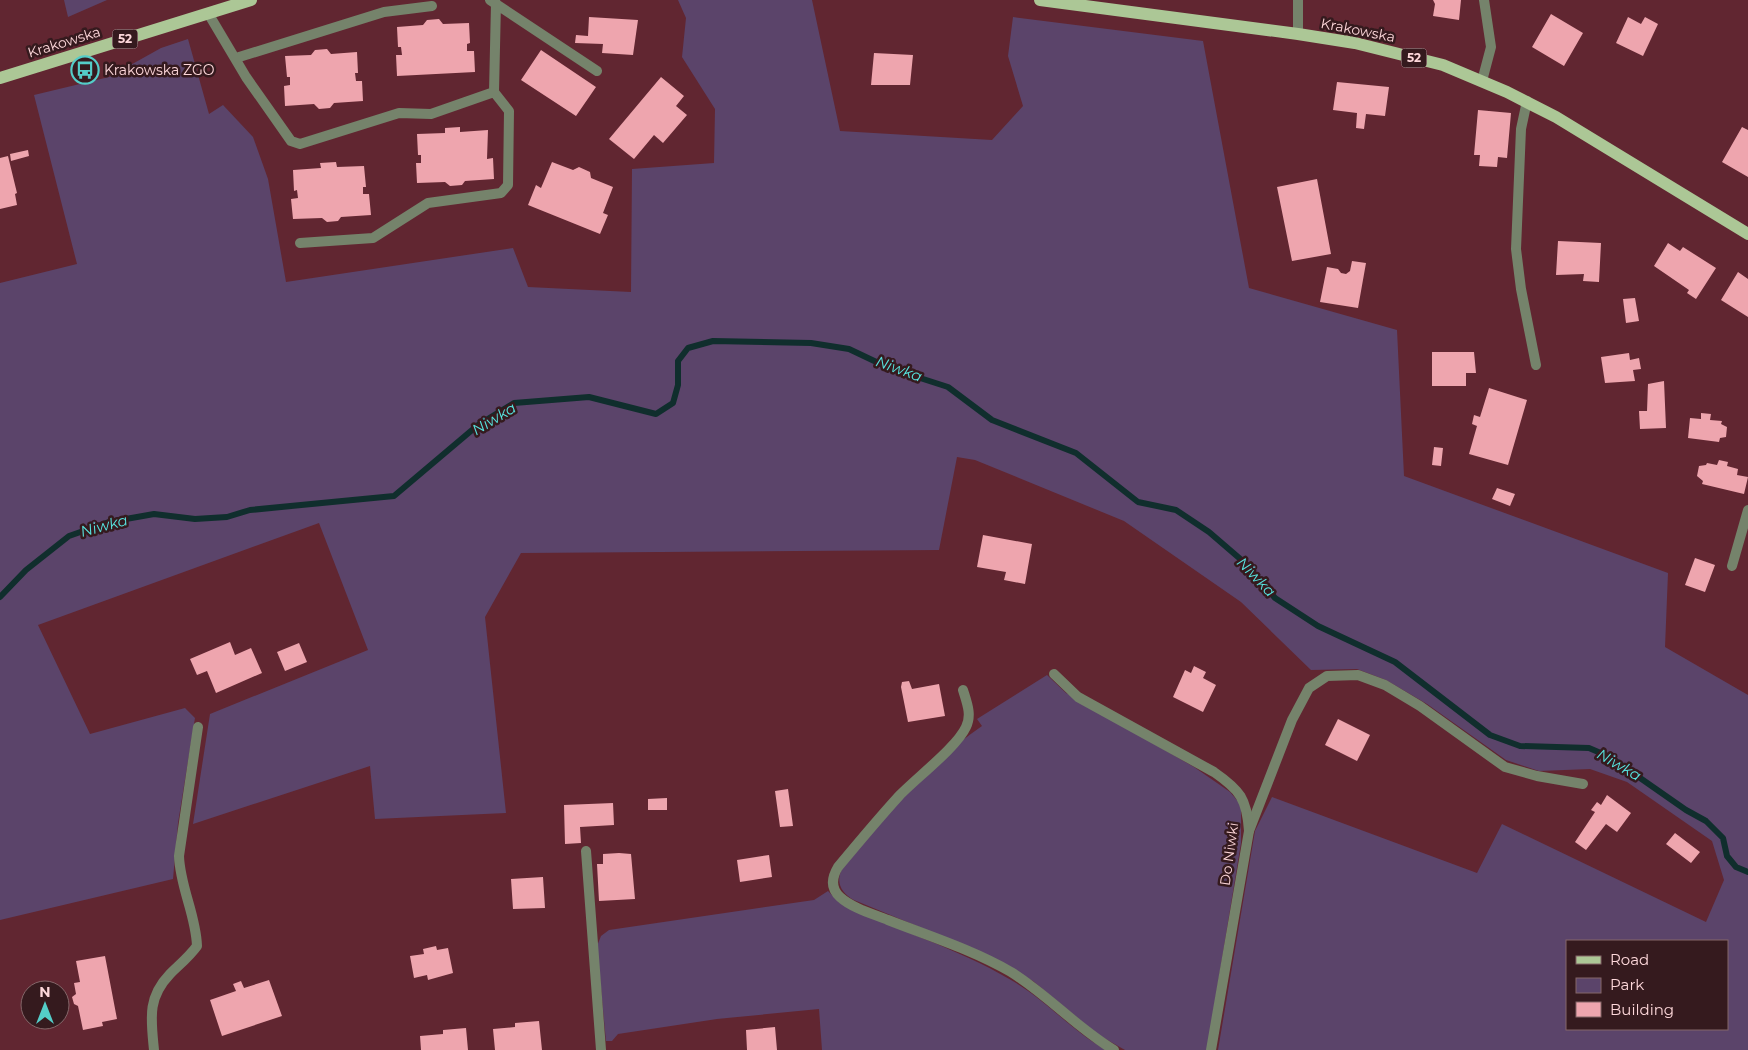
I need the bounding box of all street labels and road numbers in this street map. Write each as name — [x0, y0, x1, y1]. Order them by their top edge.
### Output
street label: Krakowska — [1319, 14, 1397, 46]
street label: Krakowska — [25, 22, 103, 62]
road number: 52 — [112, 30, 138, 48]
road number: 52 — [1402, 48, 1426, 68]
street label: Do Niwki — [1216, 821, 1242, 887]

